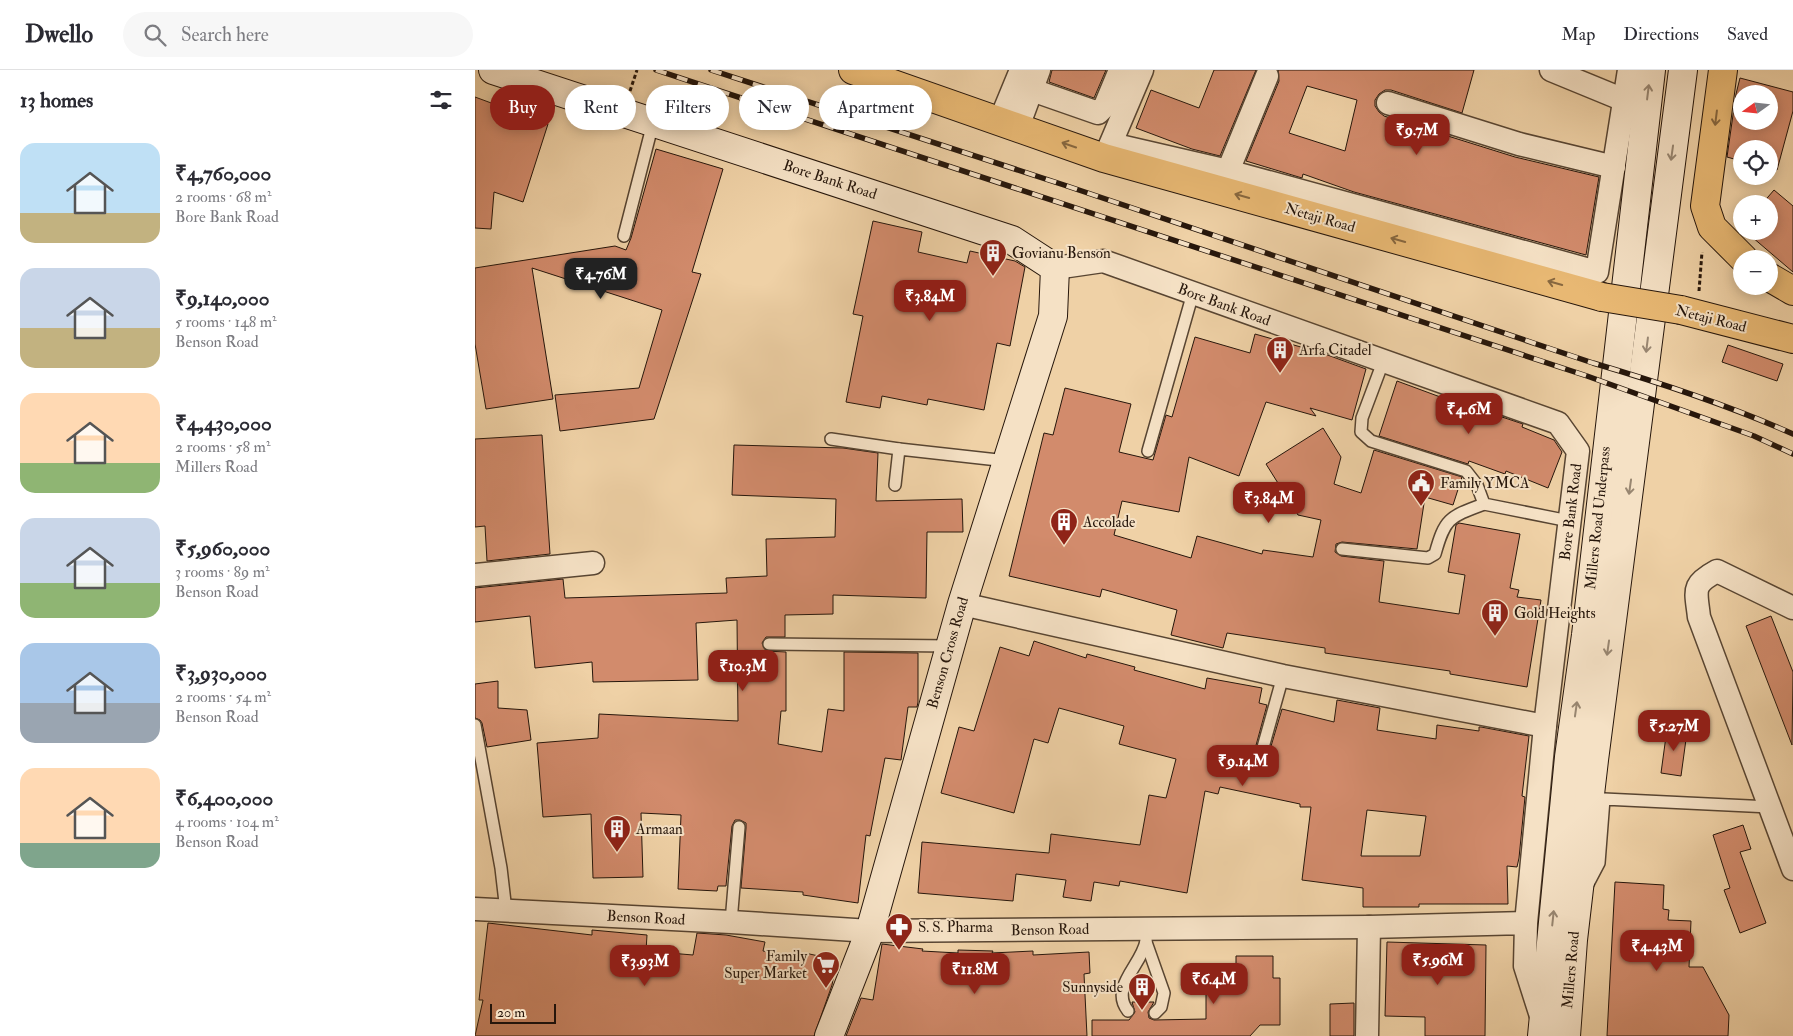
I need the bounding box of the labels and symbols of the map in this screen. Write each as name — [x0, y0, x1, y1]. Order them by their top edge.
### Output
one-way arrow — [1643, 84, 1653, 100]
north arrow — [1733, 85, 1777, 130]
one-way arrow — [1711, 110, 1721, 126]
pin: ₹9.7M — [1382, 114, 1452, 156]
one-way arrow — [1062, 140, 1077, 149]
one-way arrow — [1666, 145, 1676, 161]
street label: Bore Bank Road — [781, 156, 880, 204]
one-way arrow — [1234, 191, 1250, 200]
street label: Netaji Road — [1283, 199, 1358, 237]
one-way arrow — [1391, 234, 1407, 244]
building icon: Govianu Benson — [978, 238, 1008, 277]
place label: Govianu Benson — [1012, 244, 1111, 263]
pin: ₹4.76M — [560, 258, 642, 300]
one-way arrow — [1547, 278, 1563, 288]
street label: Bore Bank Road — [1175, 279, 1274, 331]
pin: ₹3.84M — [889, 280, 971, 322]
street label: Netaji Road — [1674, 301, 1749, 337]
building icon: Arfa Citadel — [1265, 335, 1295, 374]
one-way arrow — [1642, 336, 1652, 352]
place label: Arfa Citadel — [1298, 341, 1372, 360]
pin: ₹4.6M — [1434, 392, 1504, 435]
street label: Millers Road Underpass — [1581, 445, 1616, 591]
street label: Bore Bank Road — [1556, 462, 1586, 562]
public building icon: Family YMCA — [1406, 468, 1436, 507]
place label: Family YMCA — [1440, 474, 1530, 493]
one-way arrow — [1625, 479, 1635, 495]
pin: ₹3.84M — [1228, 482, 1310, 524]
building icon: Accolade — [1049, 507, 1079, 546]
place label: Accolade — [1082, 513, 1135, 532]
street label: Benson Cross Road — [923, 594, 973, 711]
building icon: Gold Heights — [1480, 598, 1510, 637]
place label: Gold Heights — [1514, 604, 1596, 623]
one-way arrow — [1603, 640, 1613, 656]
pin: ₹10.3M — [702, 650, 784, 692]
one-way arrow — [1571, 701, 1581, 717]
pin: ₹5.27M — [1633, 710, 1715, 752]
pin: ₹9.14M — [1202, 744, 1284, 787]
building icon: Armaan — [602, 814, 632, 853]
place label: Armaan — [635, 820, 683, 839]
street label: Benson Road — [606, 906, 686, 930]
one-way arrow — [1548, 911, 1558, 927]
pharmacy icon: S. S. Pharma — [884, 912, 914, 951]
place label: S. S. Pharma — [918, 918, 994, 937]
street label: Benson Road — [1011, 920, 1090, 940]
street label: Millers Road — [1558, 930, 1584, 1010]
pin: ₹4.43M — [1616, 930, 1698, 972]
pin: ₹3.93M — [604, 944, 686, 987]
pin: ₹5.96M — [1397, 944, 1479, 986]
place label: Family Super Market — [724, 947, 807, 984]
supermarket icon: Family Super Market — [811, 950, 841, 989]
pin: ₹11.8M — [934, 952, 1016, 995]
pin: ₹6.4M — [1179, 962, 1249, 1005]
building icon: Sunnyside — [1127, 972, 1157, 1011]
place label: Sunnyside — [1062, 978, 1123, 997]
scale bar — [490, 1001, 556, 1024]

